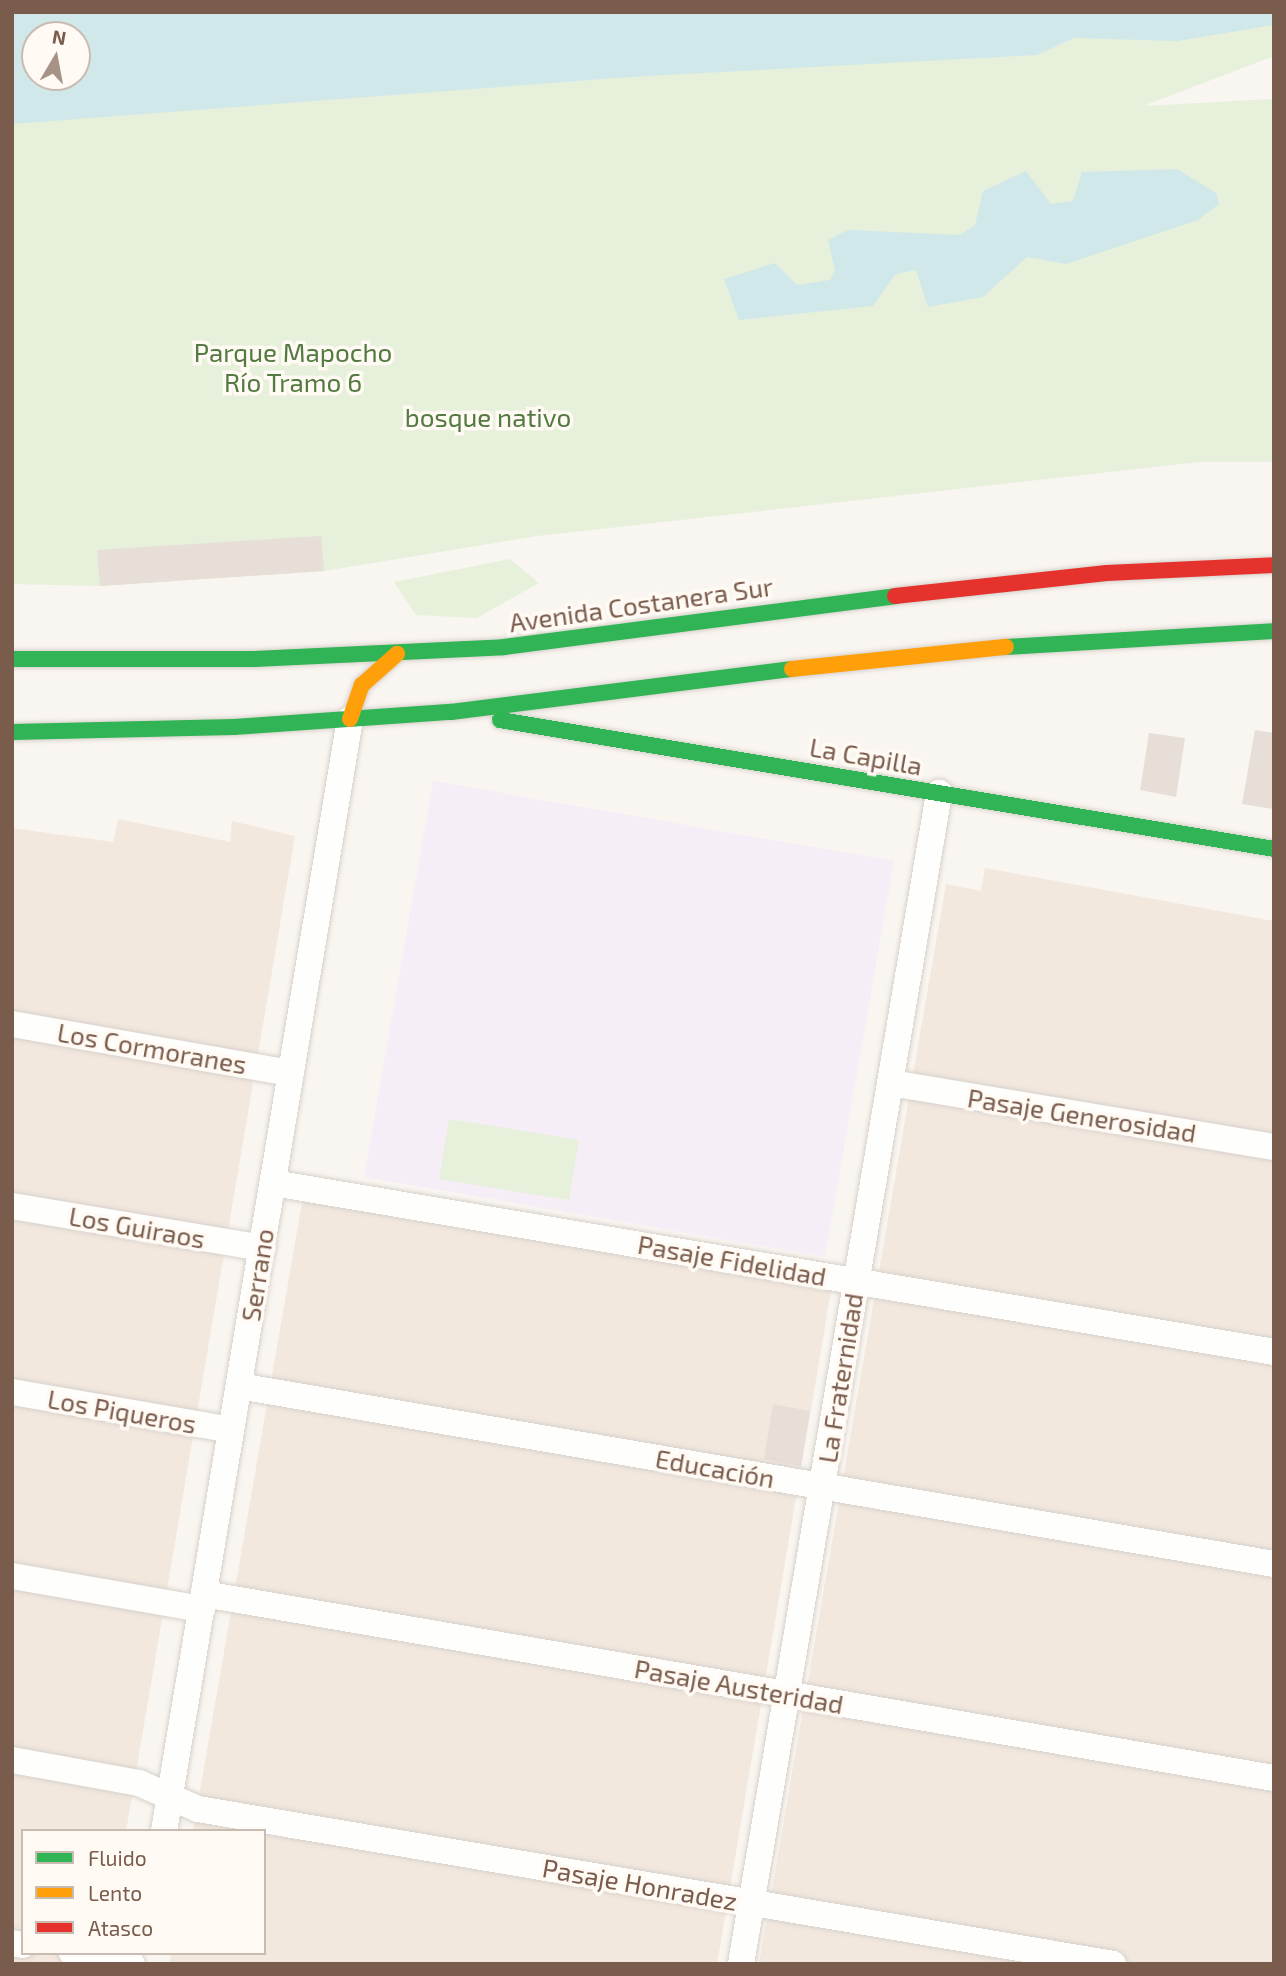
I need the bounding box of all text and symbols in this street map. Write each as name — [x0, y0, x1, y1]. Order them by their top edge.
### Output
north arrow — [21, 21, 91, 91]
text: N — [51, 24, 68, 49]
park label: Parque Mapocho Río Tramo 6 — [194, 336, 392, 398]
park label: bosque nativo — [405, 401, 571, 433]
street label: Avenida Costanera Sur — [507, 570, 775, 638]
street label: La Capilla — [807, 731, 925, 781]
street label: Los Cormoranes — [55, 1016, 249, 1080]
street label: Pasaje Generosidad — [965, 1082, 1199, 1148]
street label: Los Guiraos — [67, 1200, 207, 1254]
street label: Serrano — [234, 1226, 280, 1324]
street label: Pasaje Fidelidad — [635, 1228, 829, 1292]
street label: La Fraternidad — [811, 1291, 869, 1465]
street label: Los Piqueros — [45, 1383, 199, 1439]
street label: Educación — [653, 1442, 777, 1494]
street label: Pasaje Austeridad — [632, 1652, 846, 1720]
legend — [21, 1829, 266, 1955]
text: Fluido — [88, 1845, 147, 1870]
street label: Pasaje Honradez — [540, 1852, 740, 1916]
text: Lento — [88, 1880, 142, 1905]
text: Atasco — [88, 1915, 153, 1940]

